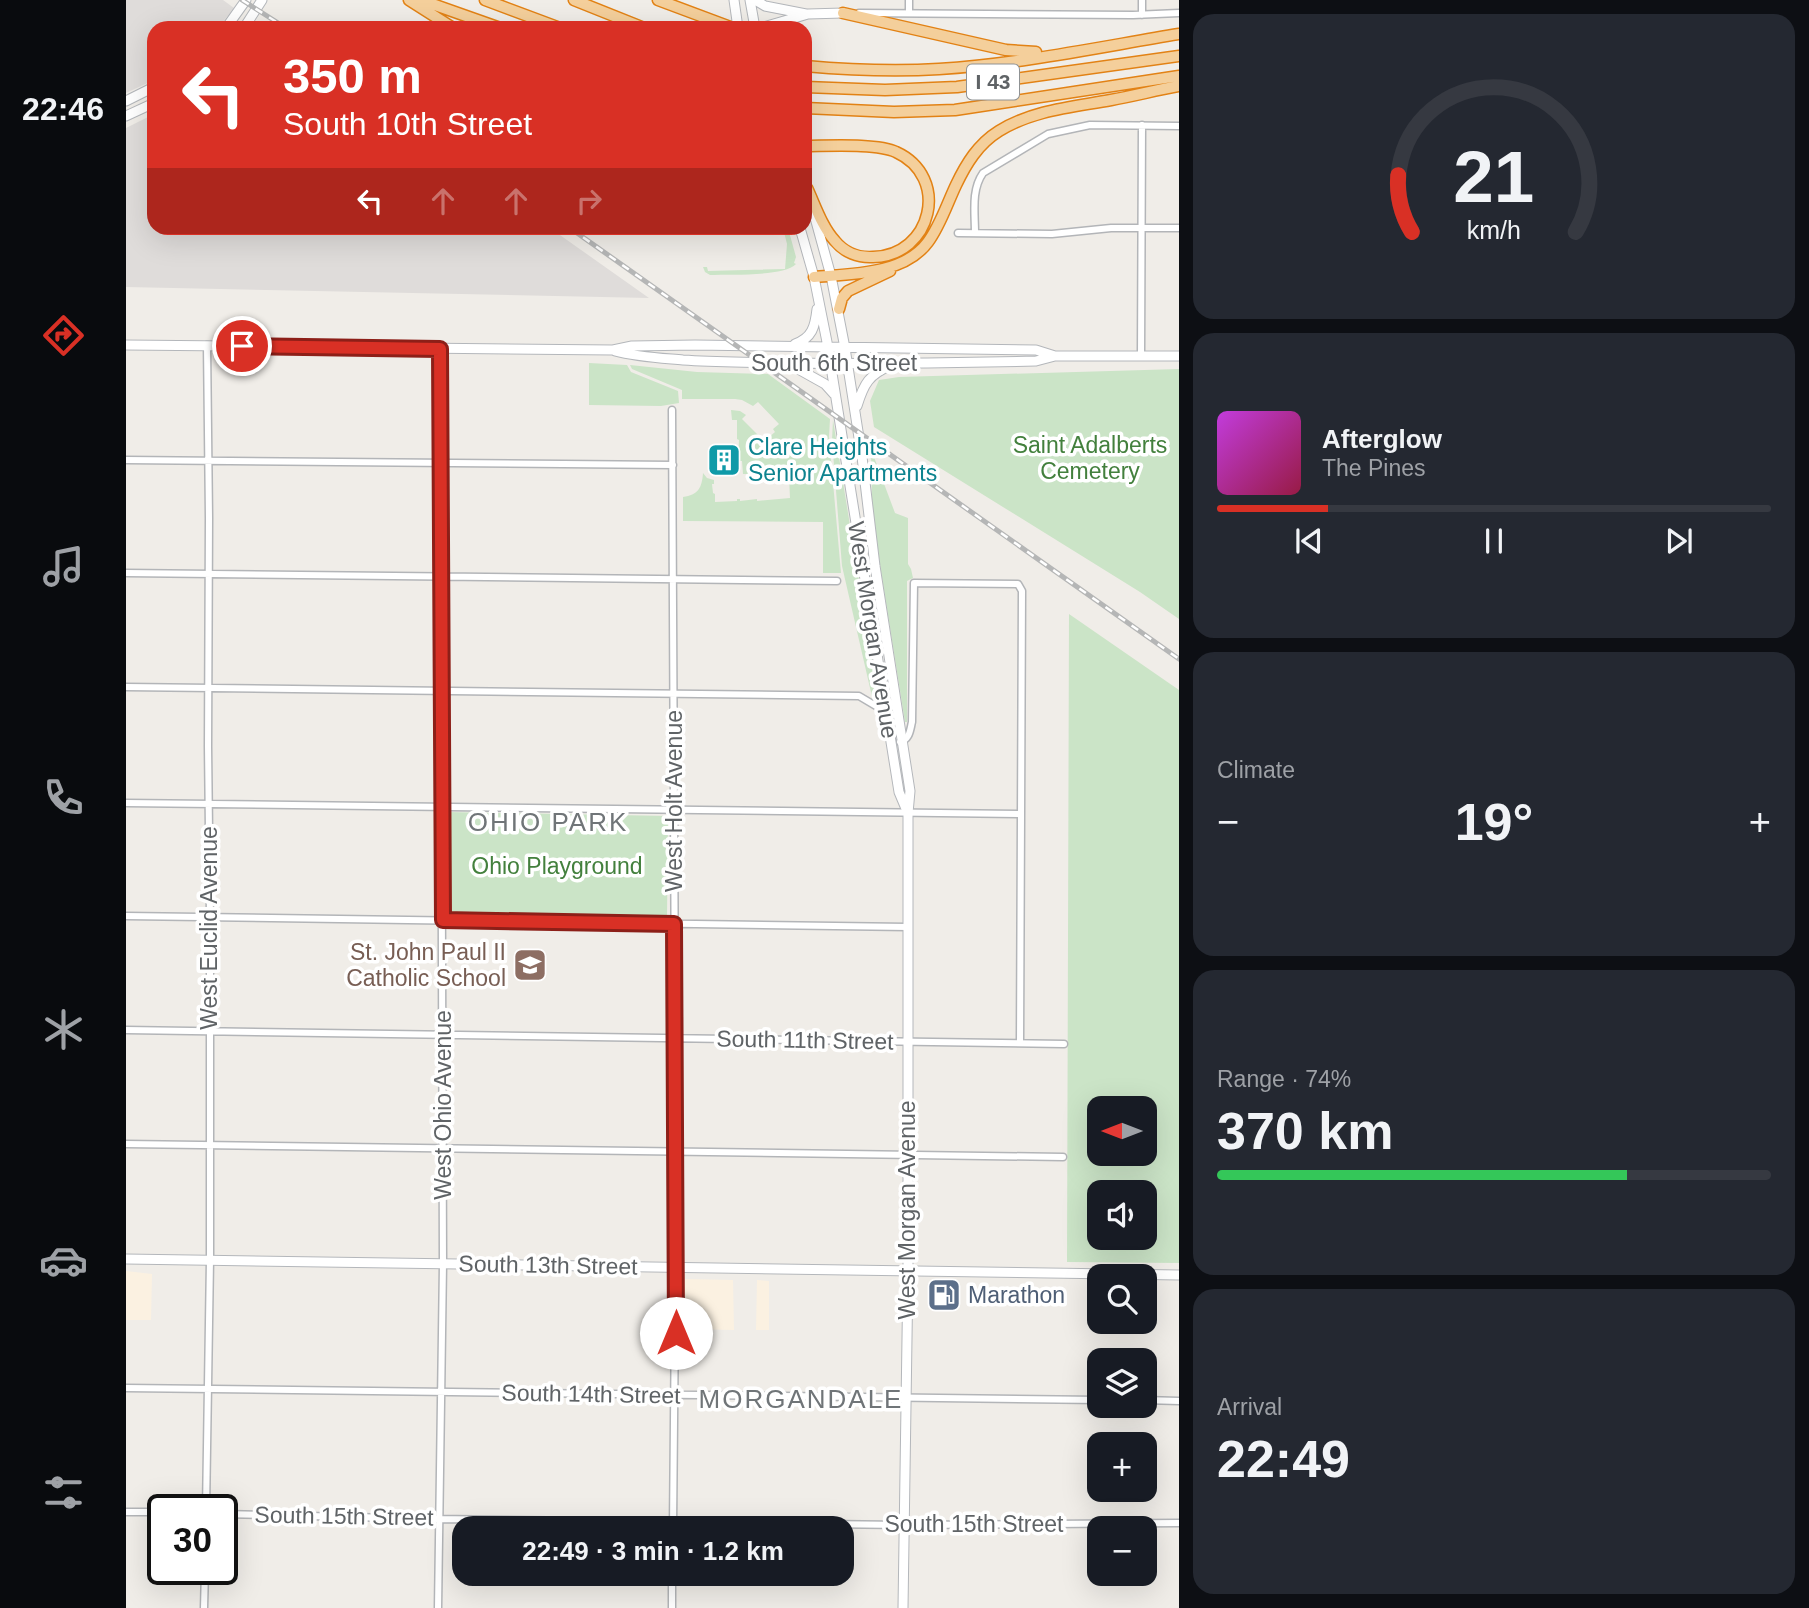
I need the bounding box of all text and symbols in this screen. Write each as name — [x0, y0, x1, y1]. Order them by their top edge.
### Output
icon: left — [168, 49, 259, 140]
text: 350 m — [283, 49, 422, 103]
road number: I 43 — [967, 64, 1019, 100]
text: 22:46 — [22, 91, 104, 127]
text: South 10th Street — [283, 106, 532, 142]
text: 21 — [1454, 137, 1534, 218]
icon: left — [351, 182, 389, 220]
icon: ahead — [424, 182, 462, 220]
icon: ahead — [497, 182, 535, 220]
icon: right — [570, 182, 608, 220]
text: km/h — [1467, 216, 1521, 244]
icon: directions — [39, 311, 88, 360]
pin — [212, 316, 272, 376]
icon: arrive — [223, 327, 261, 365]
street label: South 6th Street — [751, 350, 918, 376]
text: Afterglow — [1322, 424, 1442, 454]
park label: Saint Adalberts Cemetery — [1013, 432, 1167, 484]
place label: Clare Heights Senior Apartments — [748, 434, 937, 486]
building icon: Clare Heights Senior Apartments — [705, 441, 743, 479]
text: The Pines — [1322, 455, 1426, 481]
street label: West Morgan Avenue — [843, 520, 903, 740]
icon: previous — [1290, 522, 1328, 560]
icon: pause — [1475, 522, 1513, 560]
icon: next — [1660, 522, 1698, 560]
icon: music — [39, 542, 88, 591]
street label: West Holt Avenue — [661, 710, 687, 892]
text: Climate — [1217, 757, 1295, 783]
icon: phone — [39, 773, 88, 822]
text: 19° — [1455, 793, 1533, 851]
text: − — [1217, 801, 1239, 843]
text: + — [1749, 801, 1771, 843]
district label: OHIO PARK — [468, 807, 628, 837]
street label: West Euclid Avenue — [196, 826, 222, 1030]
park label: Ohio Playground — [471, 853, 643, 879]
place label: St. John Paul II Catholic School — [346, 939, 506, 991]
school or university icon: St. John Paul II Catholic School — [511, 946, 549, 984]
icon: climate — [39, 1005, 88, 1054]
street label: West Ohio Avenue — [430, 1010, 456, 1200]
street label: South 11th Street — [716, 1025, 894, 1055]
text: Range · 74% — [1217, 1066, 1351, 1092]
north arrow — [1087, 1096, 1157, 1166]
map controls — [1087, 1096, 1157, 1586]
street label: West Morgan Avenue — [894, 1100, 920, 1320]
text: 370 km — [1217, 1102, 1393, 1160]
button: sound — [1087, 1180, 1157, 1250]
icon: car — [39, 1236, 88, 1285]
street label: South 13th Street — [458, 1250, 638, 1280]
button: search — [1087, 1264, 1157, 1334]
fuel station icon: Marathon — [925, 1276, 963, 1314]
place label: Marathon — [968, 1282, 1065, 1308]
position arrow — [639, 1296, 713, 1370]
button: layers — [1087, 1348, 1157, 1418]
street label: South 14th Street — [501, 1379, 681, 1409]
district label: MORGANDALE — [699, 1384, 903, 1414]
text: Arrival — [1217, 1394, 1282, 1420]
text: 22:49 — [1217, 1430, 1350, 1488]
button: + — [1087, 1432, 1157, 1502]
icon: filters — [39, 1468, 88, 1517]
speed limit sign: 30 — [147, 1494, 238, 1585]
street label: South 15th Street — [254, 1501, 434, 1531]
street label: South 15th Street — [884, 1511, 1064, 1537]
button: − — [1087, 1516, 1157, 1586]
text: 22:49 · 3 min · 1.2 km — [522, 1536, 784, 1566]

